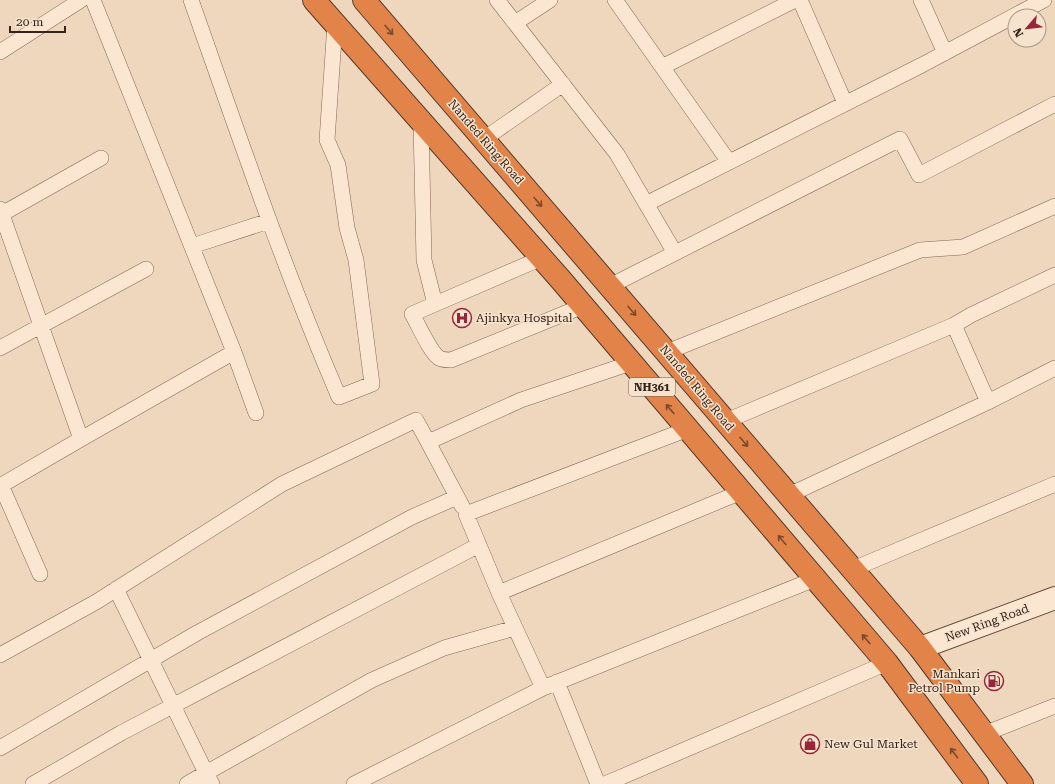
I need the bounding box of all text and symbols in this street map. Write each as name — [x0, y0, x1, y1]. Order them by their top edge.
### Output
scale bar — [10, 8, 65, 34]
north arrow — [1007, 8, 1047, 48]
text: 20 m — [16, 15, 43, 29]
one-way arrow — [385, 24, 394, 35]
text: N — [1011, 25, 1026, 39]
street label: Nanded Ring Road — [445, 97, 527, 188]
one-way arrow — [534, 197, 543, 207]
one-way arrow — [627, 306, 636, 316]
hospital icon: Ajinkya Hospital — [451, 307, 473, 329]
place label: Ajinkya Hospital — [476, 311, 573, 325]
street label: Nanded Ring Road — [657, 342, 737, 434]
road number: NH361 — [629, 378, 675, 396]
one-way arrow — [666, 403, 675, 414]
one-way arrow — [739, 437, 748, 448]
one-way arrow — [777, 534, 786, 545]
street label: New Ring Road — [943, 601, 1031, 645]
one-way arrow — [862, 634, 871, 644]
place label: Mankari Petrol Pump — [908, 667, 980, 695]
fuel station icon: Mankari Petrol Pump — [983, 670, 1005, 692]
shop icon: New Gul Market — [799, 733, 821, 755]
place label: New Gul Market — [824, 737, 918, 751]
one-way arrow — [949, 747, 958, 758]

